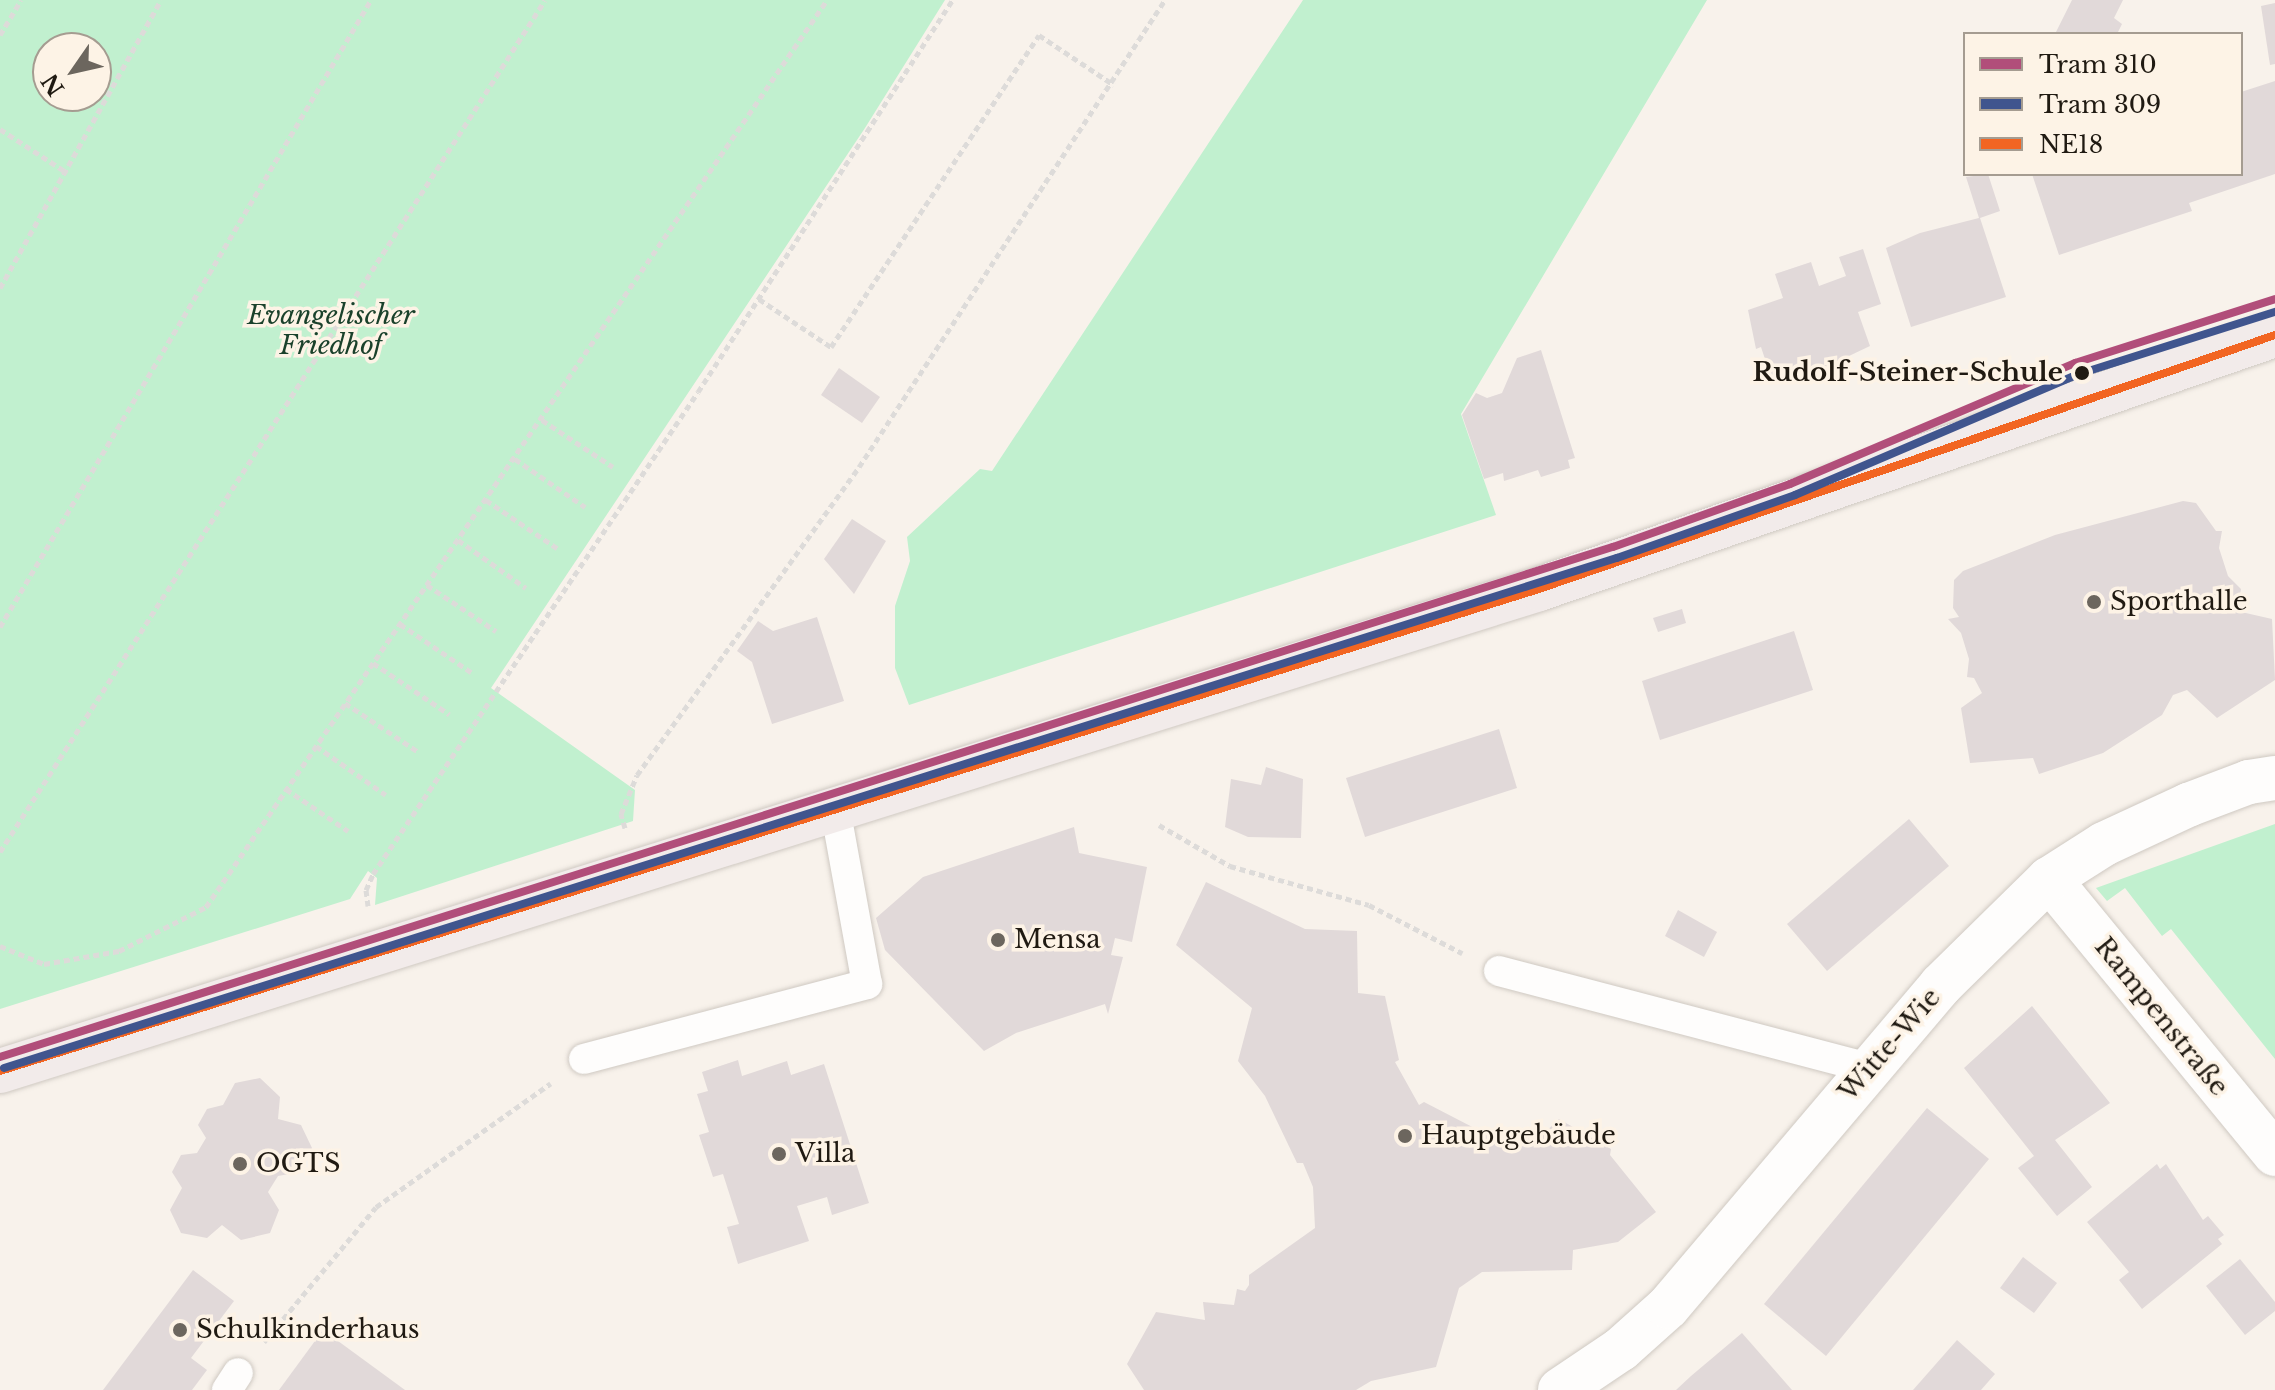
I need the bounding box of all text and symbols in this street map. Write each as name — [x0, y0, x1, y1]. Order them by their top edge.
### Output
north arrow — [32, 32, 112, 112]
legend — [1963, 32, 2243, 176]
text: Tram 310 — [2039, 50, 2157, 79]
text: N — [36, 68, 70, 101]
text: Tram 309 — [2039, 90, 2161, 119]
text: NE18 — [2039, 130, 2103, 159]
park label: Evangelischer Friedhof — [247, 300, 415, 362]
place label: Rudolf-Steiner-Schule — [1753, 357, 2063, 389]
marker: Rudolf-Steiner-Schule — [2070, 361, 2094, 385]
place label: Sporthalle — [2110, 586, 2248, 618]
marker: Sporthalle — [2085, 593, 2103, 611]
place label: Mensa — [1014, 924, 1101, 956]
marker: Mensa — [989, 931, 1007, 949]
street label: Rampenstraße — [2088, 932, 2234, 1102]
street label: Witte-Wie — [1833, 982, 1947, 1108]
place label: Hauptgebäude — [1421, 1120, 1616, 1152]
marker: Hauptgebäude — [1396, 1127, 1414, 1145]
place label: Villa — [795, 1138, 855, 1170]
marker: Villa — [770, 1145, 788, 1163]
place label: OGTS — [256, 1148, 340, 1180]
marker: OGTS — [231, 1155, 249, 1173]
place label: Schulkinderhaus — [196, 1314, 420, 1346]
marker: Schulkinderhaus — [171, 1321, 189, 1339]

